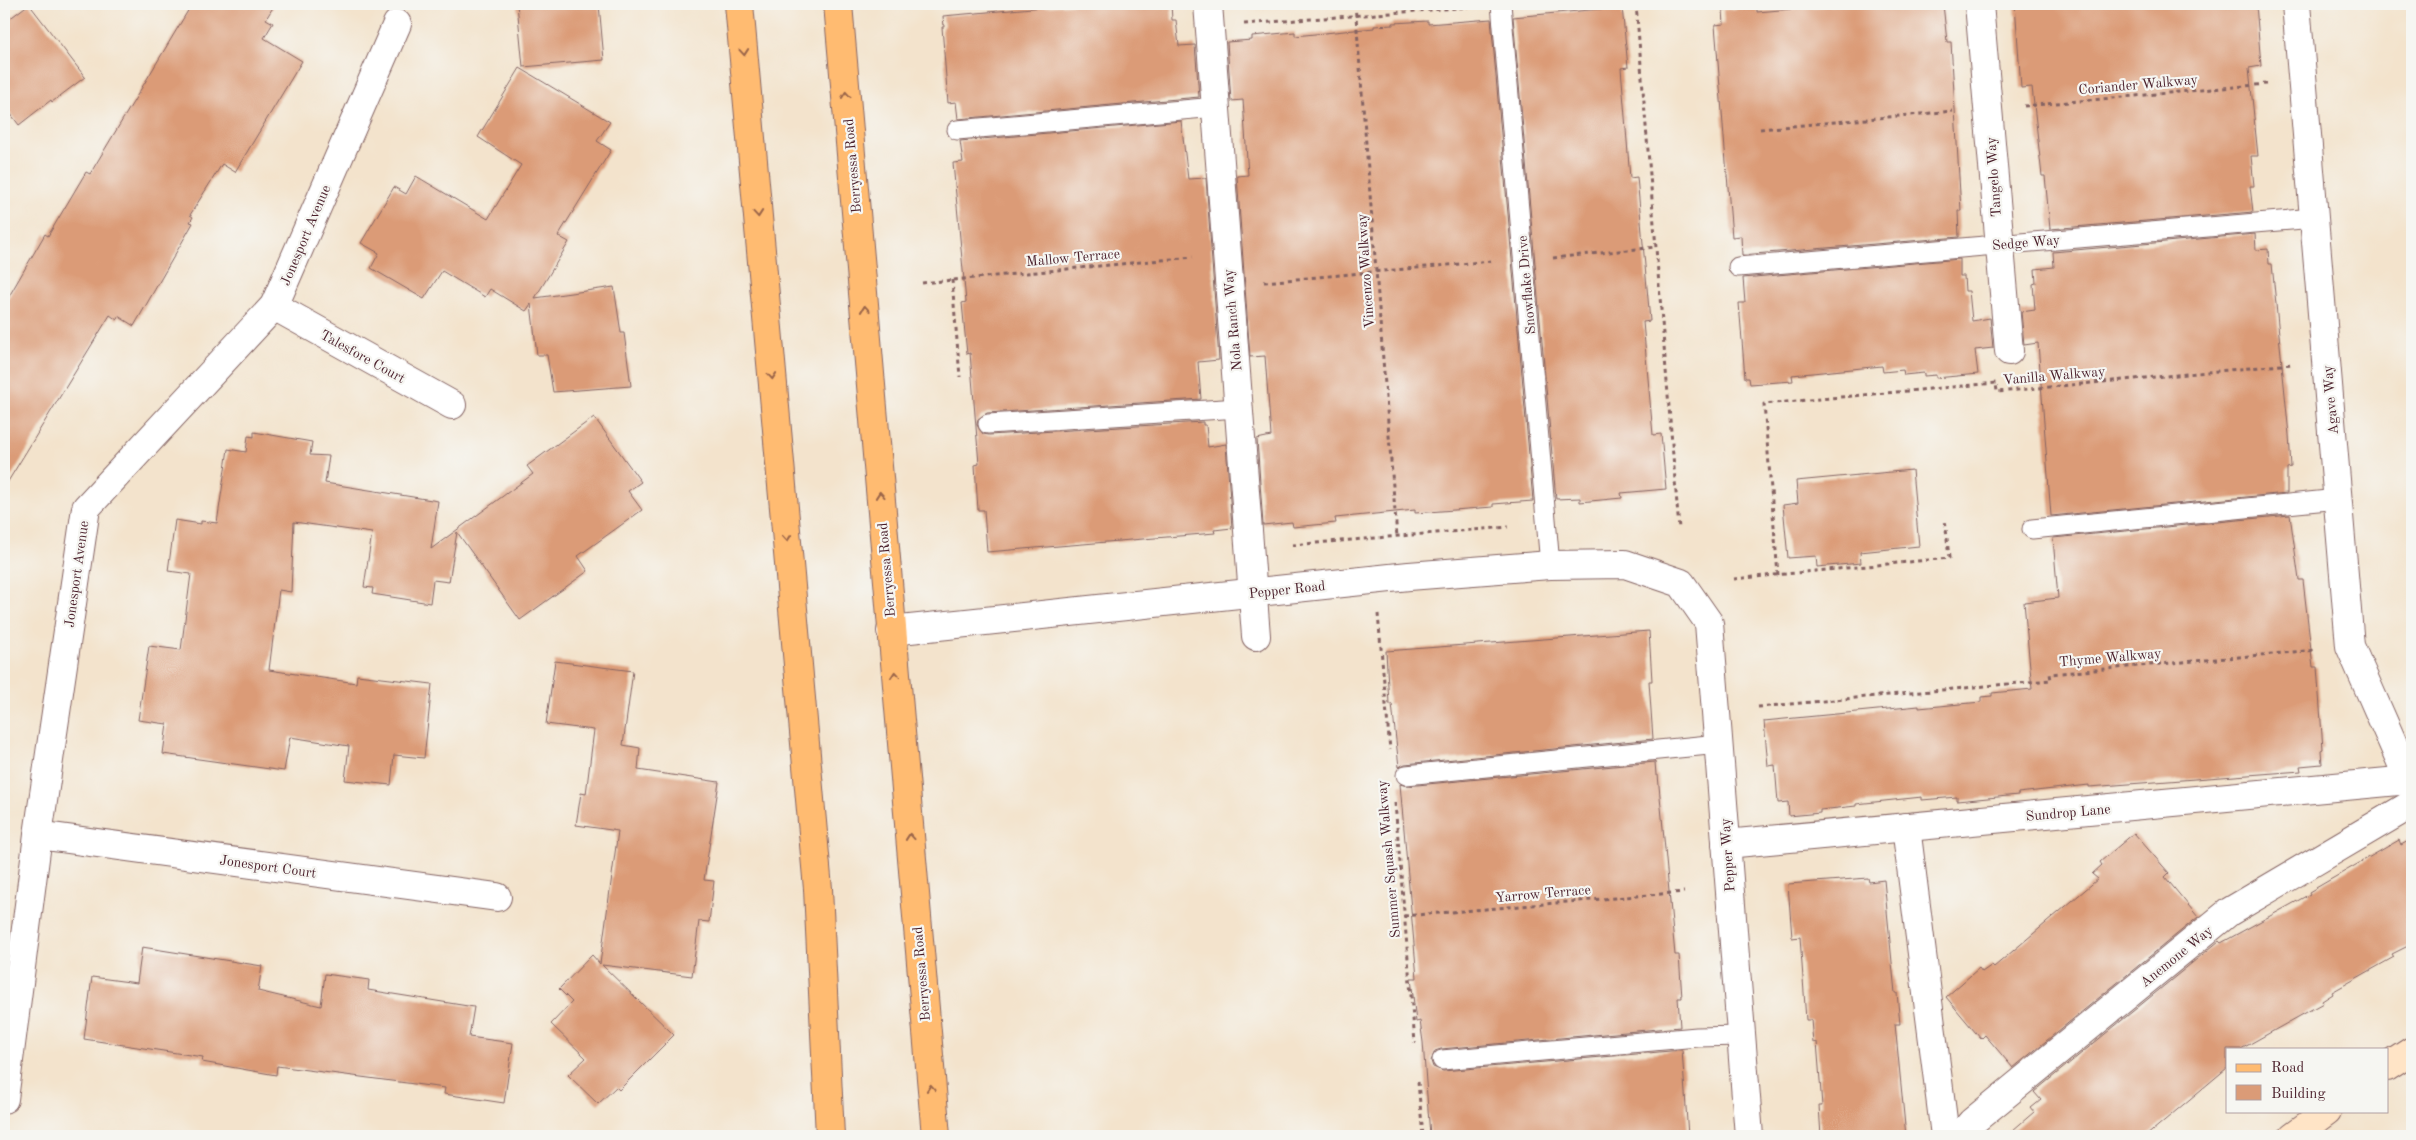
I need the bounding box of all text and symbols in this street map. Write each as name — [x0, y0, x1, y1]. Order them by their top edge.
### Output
one-way arrow — [738, 49, 749, 57]
street label: Coriander Walkway — [2078, 73, 2199, 97]
one-way arrow — [841, 91, 852, 99]
street label: Berryessa Road — [842, 118, 864, 214]
street label: Tangelo Way — [1984, 136, 2004, 217]
street label: Jonesport Avenue — [278, 183, 333, 288]
one-way arrow — [752, 210, 763, 218]
street label: Vincenzo Walkway — [1355, 213, 1377, 329]
street label: Sedge Way — [1991, 233, 2061, 253]
street label: Snowflake Drive — [1516, 235, 1538, 335]
street label: Mallow Terrace — [1026, 247, 1121, 269]
street label: Nola Ranch Way — [1222, 268, 1244, 372]
one-way arrow — [859, 305, 870, 313]
street label: Talesfore Court — [318, 328, 407, 386]
street label: Vanilla Walkway — [2002, 364, 2106, 387]
street label: Agave Way — [2321, 364, 2341, 435]
one-way arrow — [767, 372, 778, 380]
one-way arrow — [875, 491, 886, 499]
street label: Jonesport Avenue — [63, 520, 91, 628]
street label: Berryessa Road — [876, 522, 898, 618]
one-way arrow — [781, 534, 792, 542]
street label: Pepper Road — [1248, 579, 1326, 601]
street label: Thyme Walkway — [2058, 646, 2163, 669]
one-way arrow — [890, 671, 901, 679]
street label: Summer Squash Walkway — [1375, 779, 1403, 938]
street label: Sundrop Lane — [2025, 802, 2111, 824]
street label: Pepper Way — [1718, 817, 1738, 892]
one-way arrow — [904, 833, 915, 841]
street label: Jonesport Court — [218, 853, 317, 881]
street label: Yarrow Terrace — [1495, 883, 1591, 905]
street label: Anemone Way — [2138, 923, 2216, 990]
street label: Berryessa Road — [911, 926, 933, 1022]
legend — [2226, 1048, 2388, 1112]
text: Road — [2271, 1061, 2305, 1076]
one-way arrow — [926, 1083, 937, 1091]
text: Building — [2271, 1087, 2326, 1102]

